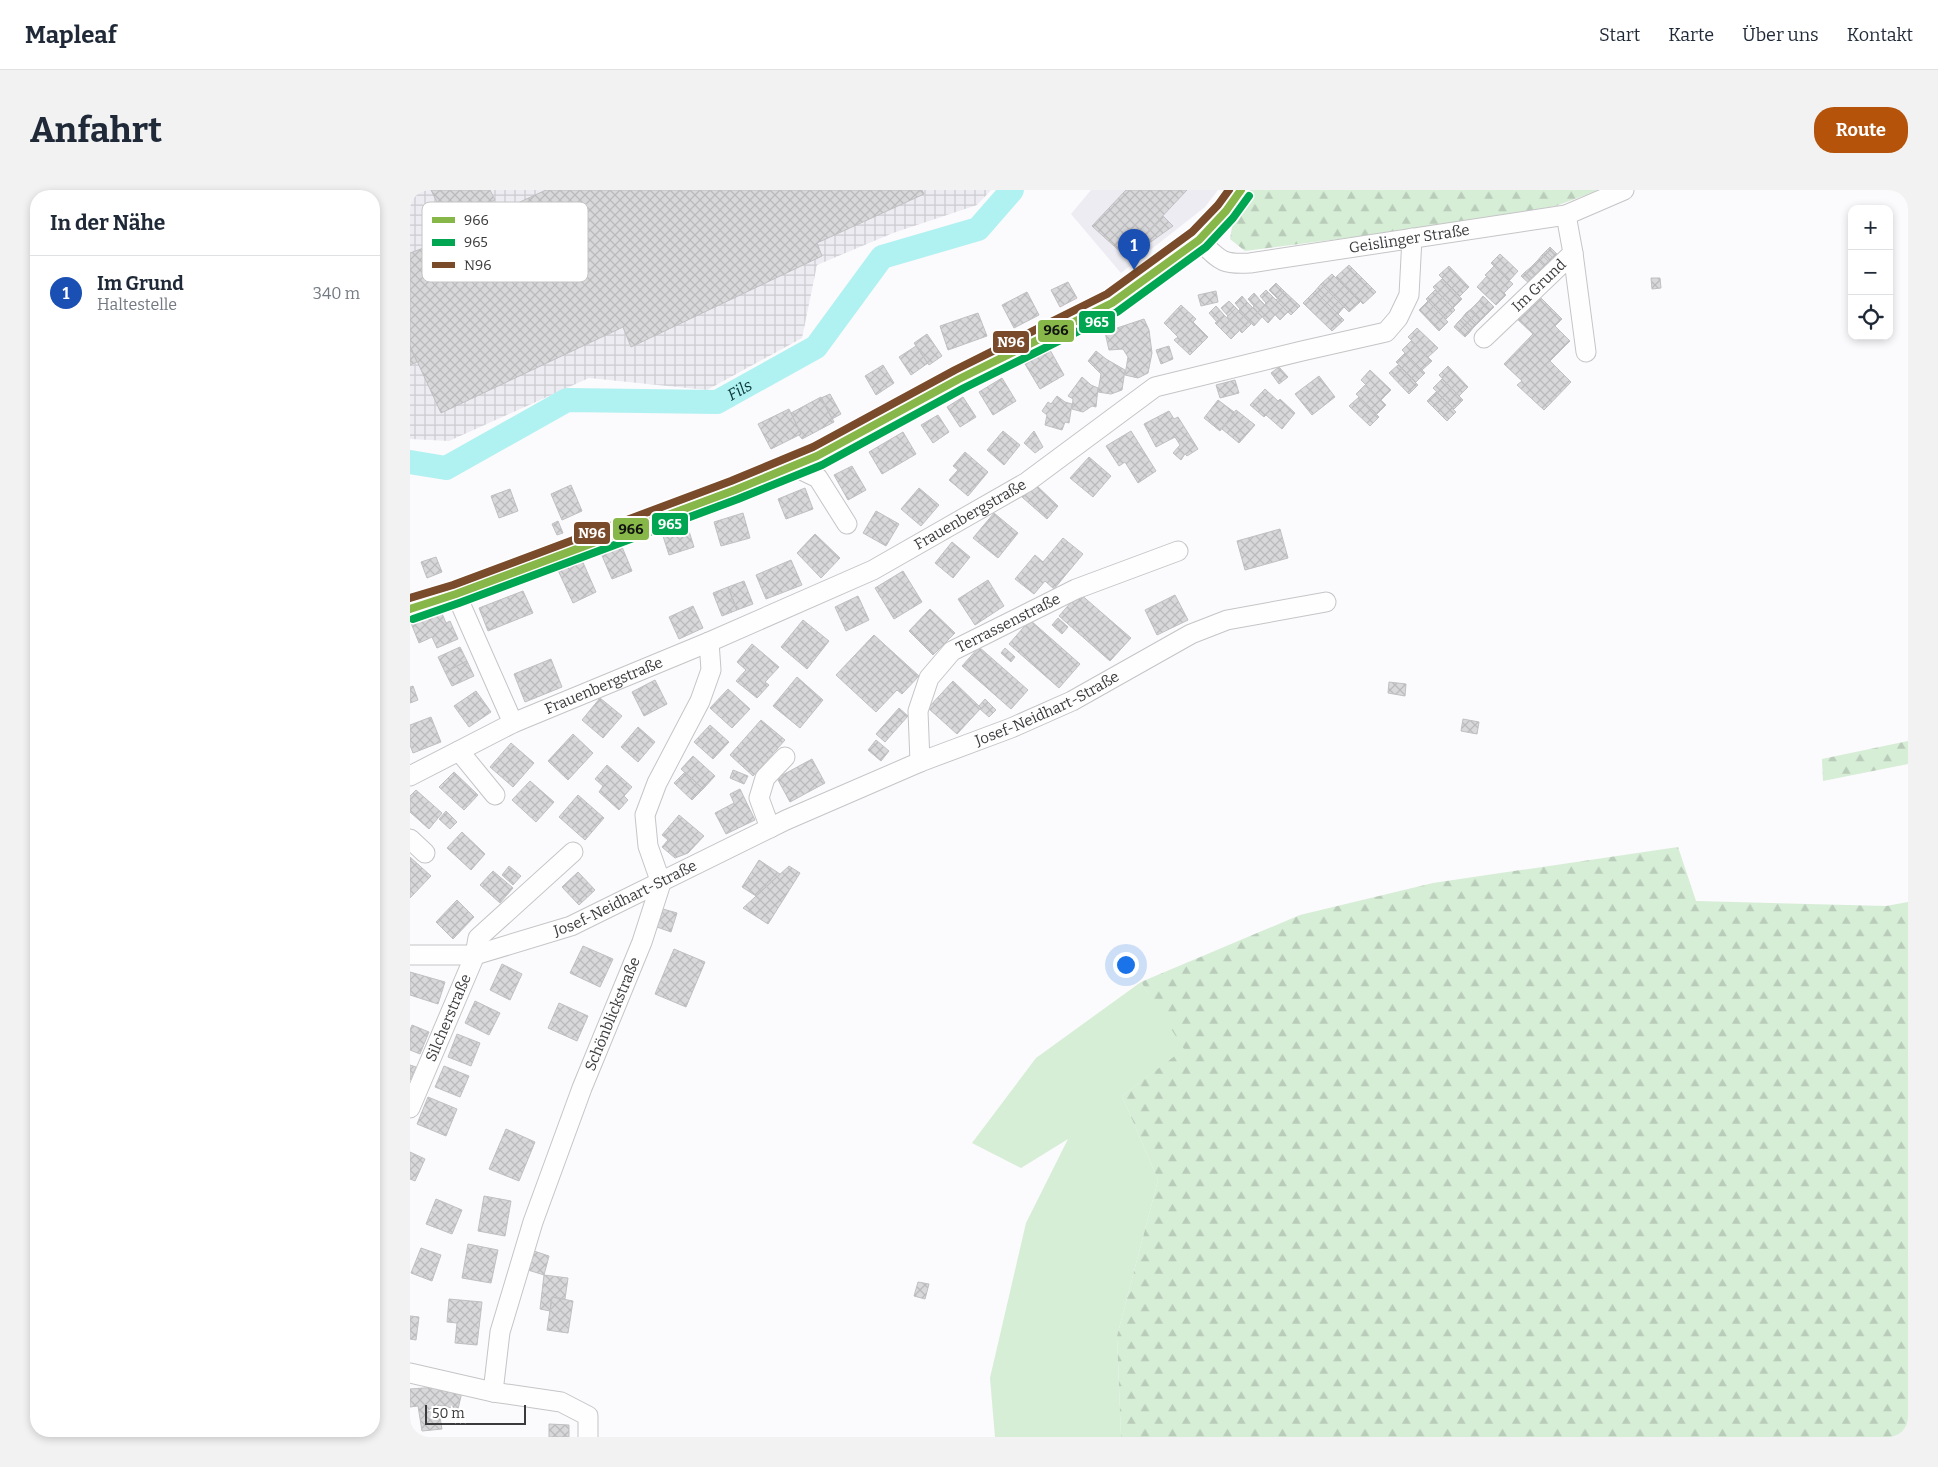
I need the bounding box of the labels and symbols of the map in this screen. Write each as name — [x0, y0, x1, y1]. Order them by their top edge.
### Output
legend — [422, 202, 588, 282]
text: 966 — [464, 212, 489, 229]
street label: Geislinger Straße — [1348, 221, 1471, 257]
pin: 1 — [1118, 229, 1150, 270]
text: 965 — [464, 234, 488, 251]
street label: Im Grund — [1508, 255, 1570, 315]
text: N96 — [464, 257, 492, 274]
line badge: 965 — [1078, 310, 1116, 334]
text: 965 — [1085, 314, 1109, 331]
line badge: 966 — [1037, 319, 1075, 343]
text: 966 — [1044, 322, 1068, 339]
line badge: N96 — [992, 330, 1030, 354]
text: N96 — [997, 334, 1025, 351]
water label: Fils — [724, 375, 756, 404]
street label: Frauenbergstraße — [911, 475, 1029, 553]
line badge: 965 — [651, 512, 689, 536]
text: 965 — [658, 516, 682, 533]
line badge: 966 — [612, 517, 650, 541]
line badge: N96 — [573, 521, 611, 545]
text: 966 — [619, 521, 643, 538]
text: N96 — [578, 525, 606, 542]
street label: Terrassenstraße — [953, 589, 1063, 656]
street label: Frauenbergstraße — [542, 653, 665, 718]
street label: Josef-Neidhart-Straße — [972, 667, 1122, 750]
street label: Josef-Neidhart-Straße — [551, 856, 700, 940]
your location — [1113, 952, 1139, 978]
street label: Schönblickstraße — [581, 954, 644, 1074]
street label: Silcherstraße — [422, 971, 475, 1064]
scale bar — [425, 1402, 526, 1425]

